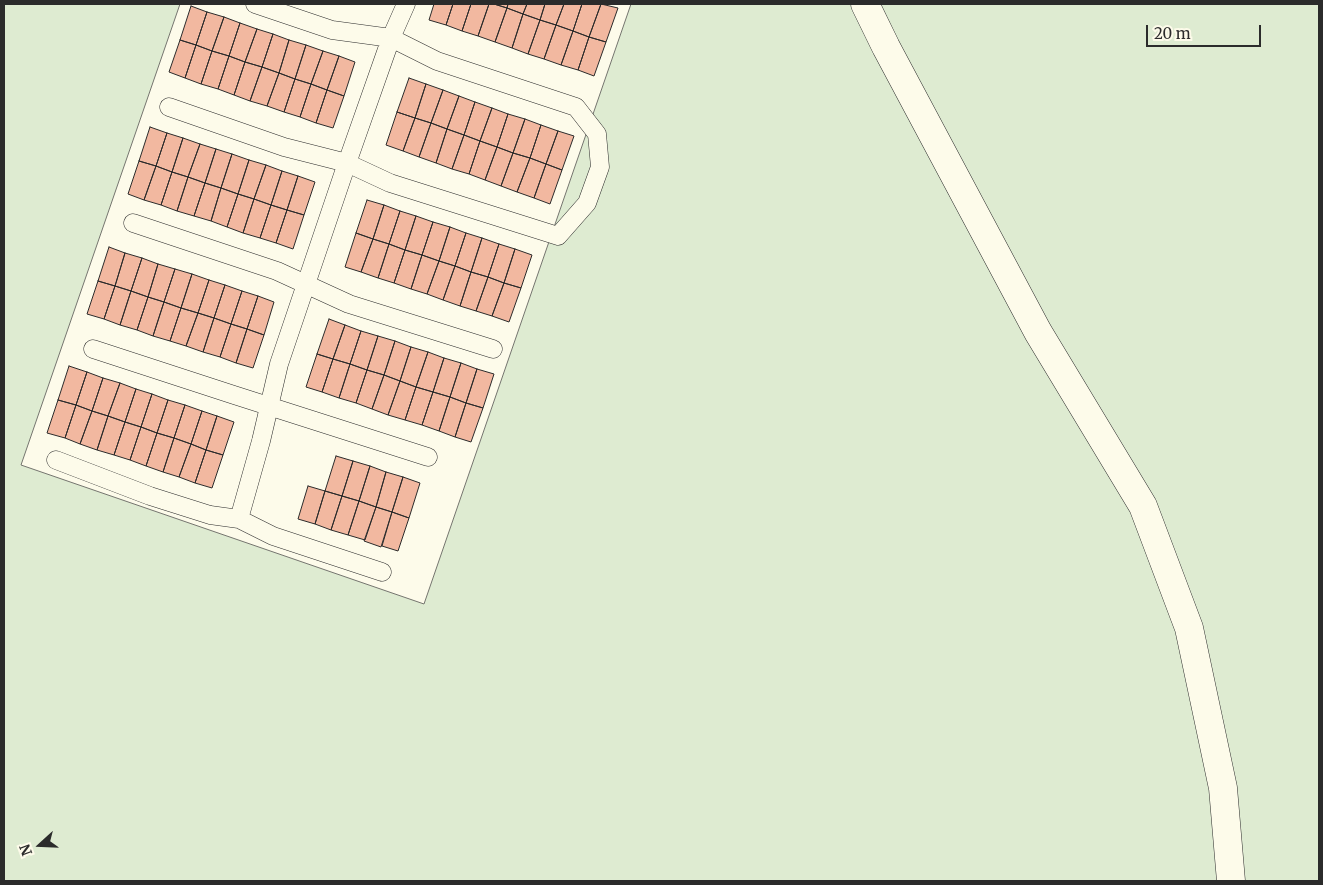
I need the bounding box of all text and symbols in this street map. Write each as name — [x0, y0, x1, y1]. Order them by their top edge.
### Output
scale bar — [1148, 15, 1263, 47]
text: 20 m — [1154, 24, 1191, 43]
north arrow — [15, 820, 65, 870]
text: N — [16, 842, 36, 858]

